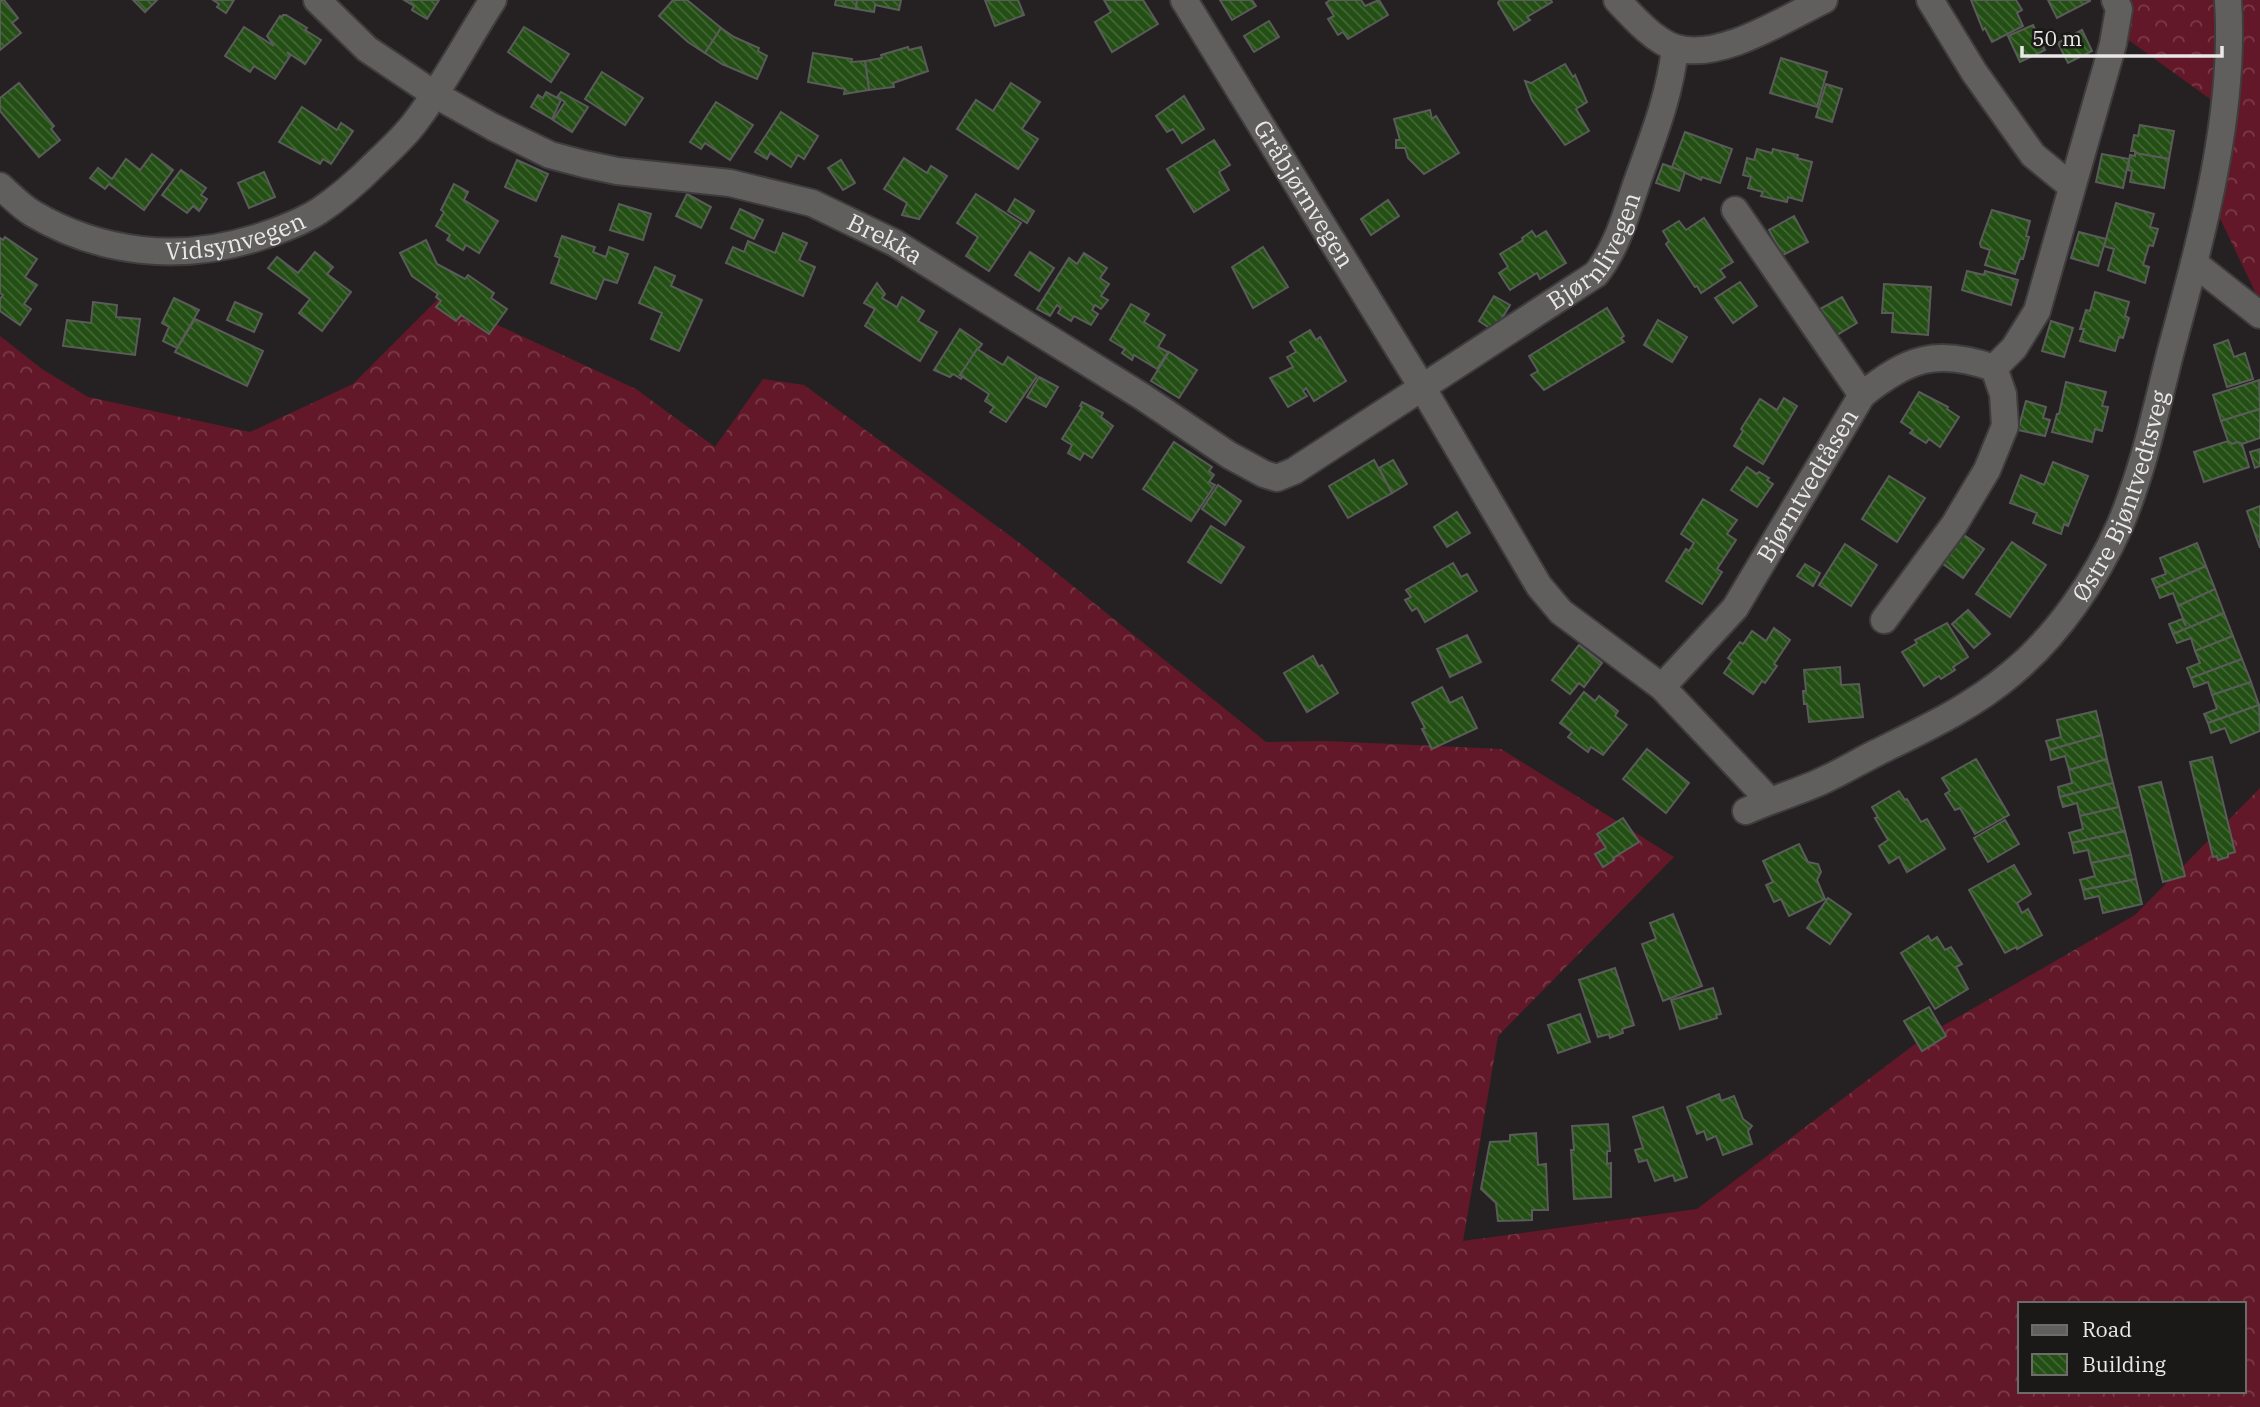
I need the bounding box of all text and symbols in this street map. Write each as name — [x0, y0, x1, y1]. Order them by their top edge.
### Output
scale bar — [2022, 14, 2222, 58]
text: 50 m — [2032, 24, 2082, 52]
street label: Gråbjørnvegen — [1247, 114, 1362, 274]
street label: Bjørnlivegen — [1541, 188, 1647, 317]
street label: Vidsynvegen — [165, 204, 310, 267]
street label: Brekka — [842, 205, 929, 271]
street label: Østre Bjøntvedtsveg — [2064, 387, 2176, 608]
street label: Bjørntvedtåsen — [1749, 403, 1865, 568]
legend — [2018, 1302, 2246, 1393]
text: Road — [2082, 1315, 2132, 1343]
text: Building — [2082, 1350, 2167, 1378]

